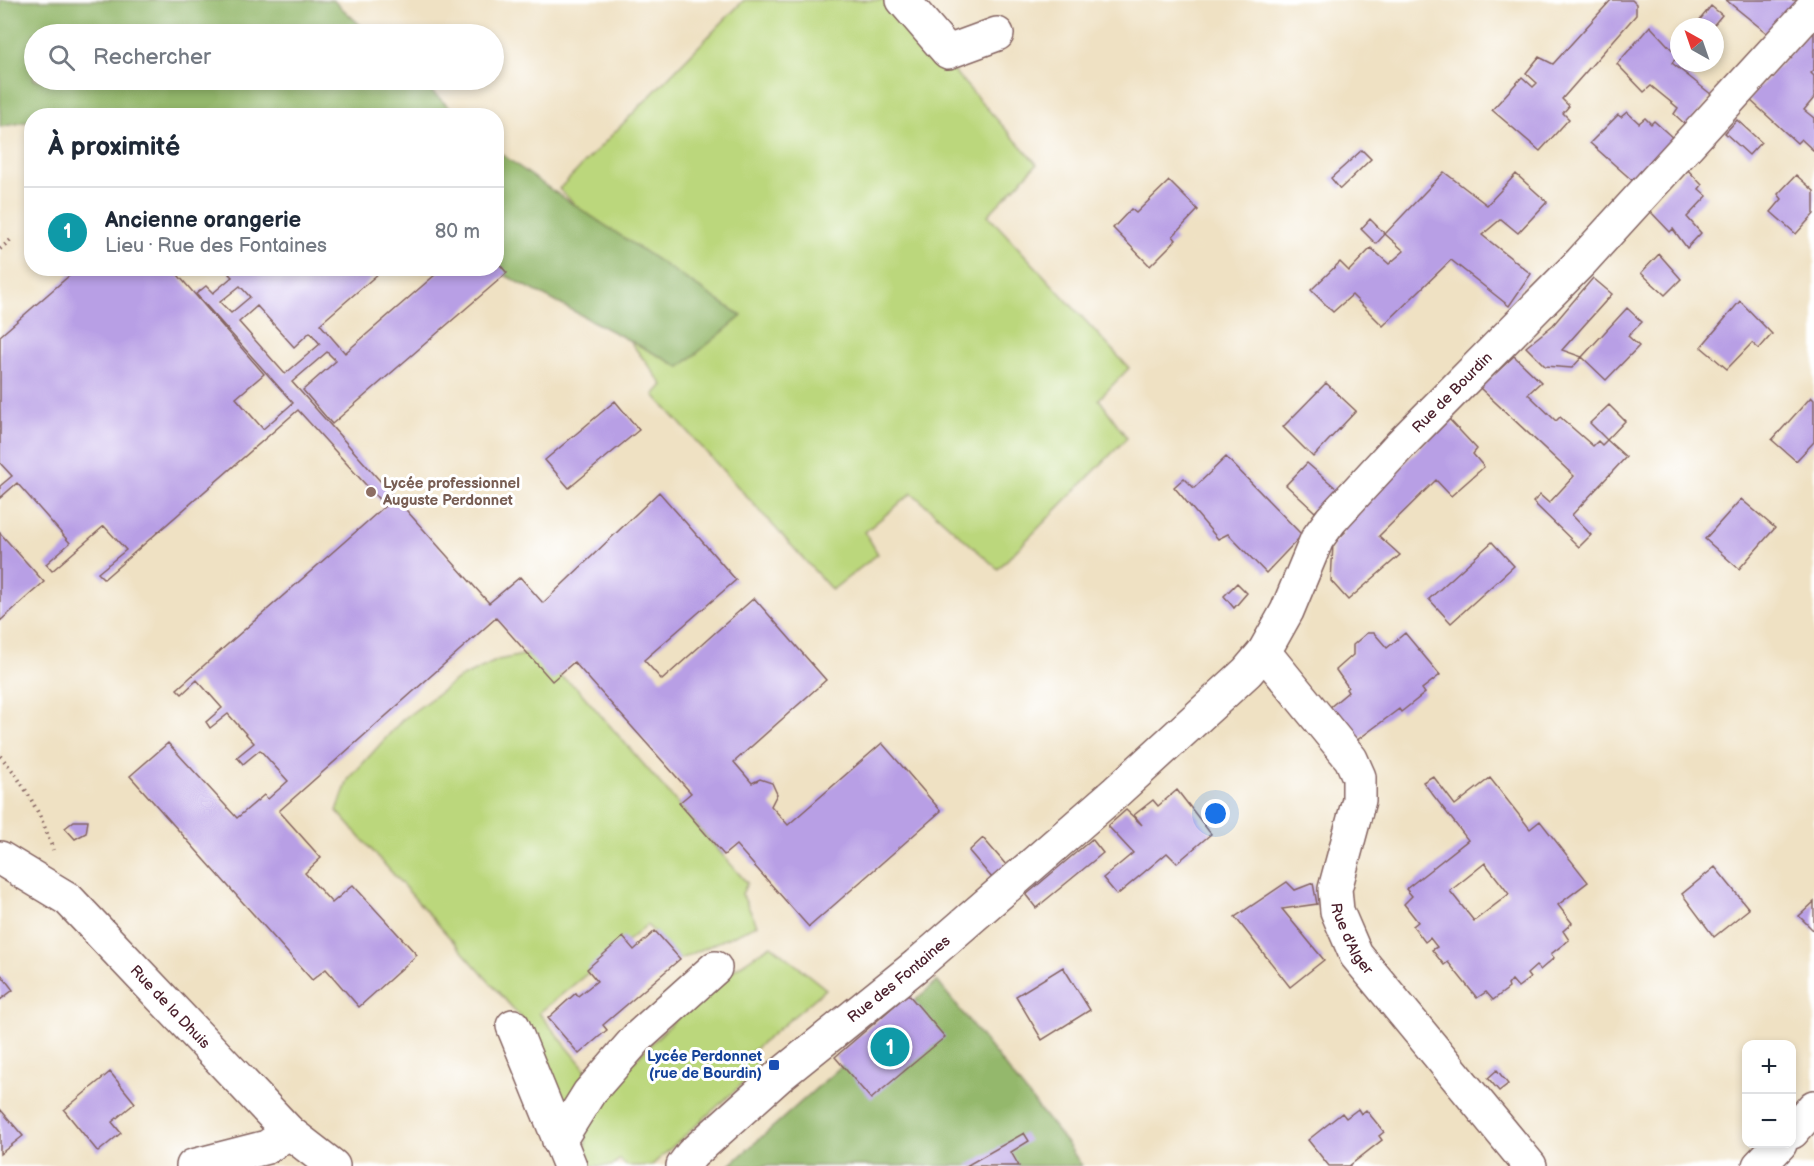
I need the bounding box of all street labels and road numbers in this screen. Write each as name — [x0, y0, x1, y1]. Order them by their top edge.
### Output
street label: Rue de Bourdin — [1408, 348, 1496, 437]
street label: Rue d'Alger — [1327, 902, 1378, 979]
street label: Rue des Fontaines — [844, 931, 954, 1027]
street label: Rue de la Dhuis — [126, 961, 215, 1053]

